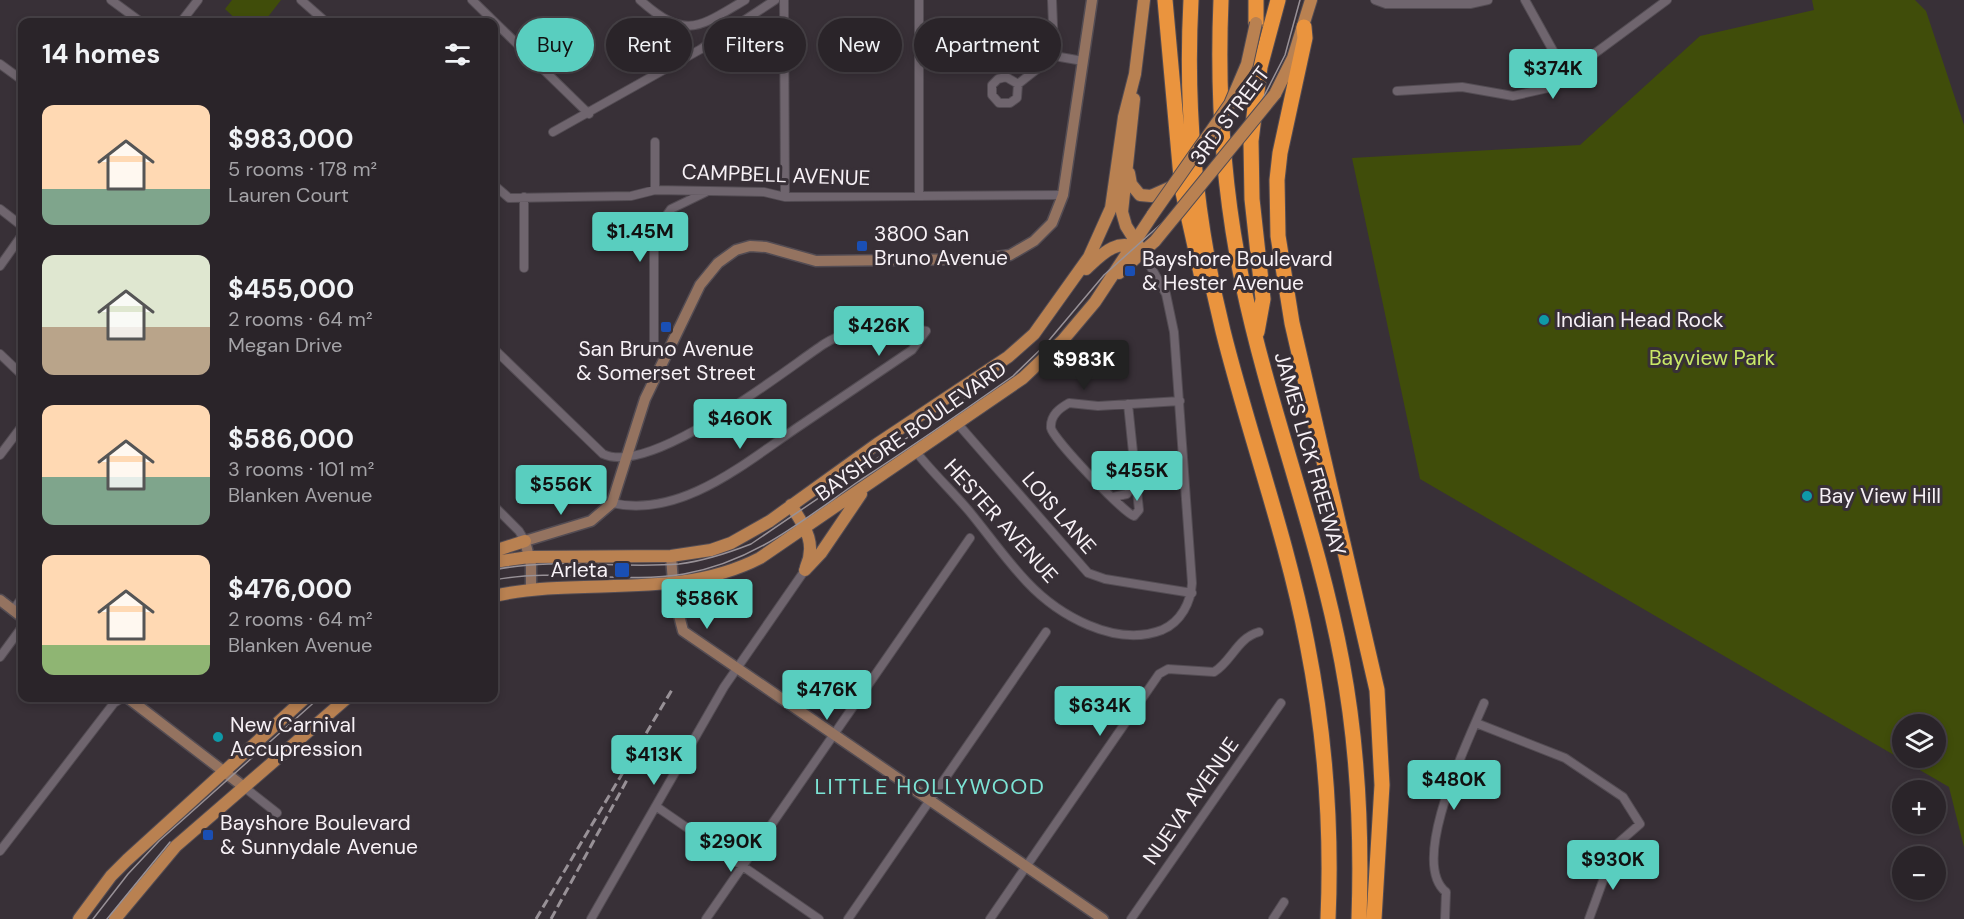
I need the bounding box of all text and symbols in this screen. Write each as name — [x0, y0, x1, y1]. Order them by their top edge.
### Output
chip: Buy — [516, 18, 594, 72]
chip: Rent — [606, 18, 692, 72]
chip: Filters — [704, 18, 806, 72]
chip: New — [818, 18, 902, 72]
chip: Apartment — [914, 18, 1061, 72]
text: 14 homes — [42, 37, 160, 71]
icon: filters — [441, 38, 474, 71]
pin: $374K — [1511, 49, 1595, 100]
text: $374K — [1523, 55, 1583, 81]
street label: 3RD STREET — [1184, 61, 1276, 171]
text: $983,000 — [228, 122, 353, 156]
icon: home — [90, 129, 162, 201]
text: 5 rooms · 178 m² — [228, 156, 377, 182]
street label: CAMPBELL AVENUE — [681, 158, 871, 192]
text: Lauren Court — [228, 182, 349, 208]
pin: $1.45M — [591, 212, 689, 263]
text: $1.45M — [606, 218, 674, 244]
place label: 3800 San Bruno Avenue — [874, 220, 1008, 272]
marker: 3800 San Bruno Avenue — [855, 239, 869, 253]
place label: Bayshore Boulevard & Hester Avenue — [1142, 245, 1333, 297]
marker: Bayshore Boulevard & Hester Avenue — [1123, 264, 1137, 278]
text: $455,000 — [228, 272, 354, 306]
icon: home — [90, 279, 162, 351]
text: 2 rooms · 64 m² — [228, 306, 372, 332]
pin: $426K — [837, 306, 921, 357]
place label: Indian Head Rock — [1556, 306, 1724, 334]
text: $426K — [848, 312, 910, 338]
marker: Indian Head Rock — [1537, 313, 1551, 327]
marker: San Bruno Avenue & Somerset Street — [659, 320, 673, 334]
text: Megan Drive — [228, 332, 342, 358]
place label: San Bruno Avenue & Somerset Street — [576, 335, 756, 387]
pin: $983K — [1042, 340, 1126, 391]
park label: Bayview Park — [1649, 344, 1775, 372]
text: $983K — [1053, 346, 1115, 372]
street label: JAMES LICK FREEWAY — [1267, 349, 1353, 559]
street label: BAYSHORE BOULEVARD — [810, 354, 1012, 508]
pin: $460K — [698, 399, 782, 450]
text: $460K — [708, 405, 772, 431]
text: $586,000 — [228, 422, 354, 456]
icon: home — [90, 429, 162, 501]
pin: $455K — [1095, 451, 1179, 502]
street label: HESTER AVENUE — [938, 453, 1064, 589]
text: 3 rooms · 101 m² — [228, 456, 374, 482]
text: $455K — [1105, 457, 1169, 483]
pin: $556K — [519, 465, 603, 516]
street label: LOIS LANE — [1016, 466, 1102, 560]
text: $556K — [530, 471, 592, 497]
text: Blanken Avenue — [228, 482, 372, 508]
place label: Bay View Hill — [1819, 482, 1941, 510]
marker: Bay View Hill — [1800, 489, 1814, 503]
place label: Arleta — [550, 556, 608, 584]
marker: Arleta — [613, 561, 631, 579]
text: $476,000 — [228, 572, 352, 606]
icon: home — [90, 579, 162, 651]
pin: $586K — [665, 579, 749, 630]
text: $586K — [676, 585, 738, 611]
text: 2 rooms · 64 m² — [228, 606, 372, 632]
text: Blanken Avenue — [228, 632, 372, 658]
pin: $476K — [785, 670, 869, 721]
text: $476K — [796, 676, 858, 702]
pin: $634K — [1058, 686, 1142, 737]
text: $634K — [1069, 692, 1131, 718]
place label: New Carnival Accupression — [230, 711, 363, 763]
map controls — [1892, 714, 1946, 900]
button: layers — [1892, 714, 1946, 768]
marker: New Carnival Accupression — [211, 730, 225, 744]
street label: NUEVA AVENUE — [1137, 732, 1245, 870]
pin: $413K — [612, 735, 696, 786]
text: $413K — [625, 741, 683, 767]
pin: $480K — [1412, 760, 1496, 811]
text: $480K — [1422, 766, 1486, 792]
district label: LITTLE HOLLYWOOD — [815, 772, 1046, 801]
button: + — [1892, 780, 1946, 834]
place label: Bayshore Boulevard & Sunnydale Avenue — [220, 809, 418, 861]
pin: $290K — [689, 822, 773, 873]
marker: Bayshore Boulevard & Sunnydale Avenue — [201, 828, 215, 842]
text: $290K — [699, 828, 763, 854]
pin: $930K — [1571, 840, 1655, 891]
text: $930K — [1581, 846, 1645, 872]
button: − — [1892, 846, 1946, 900]

